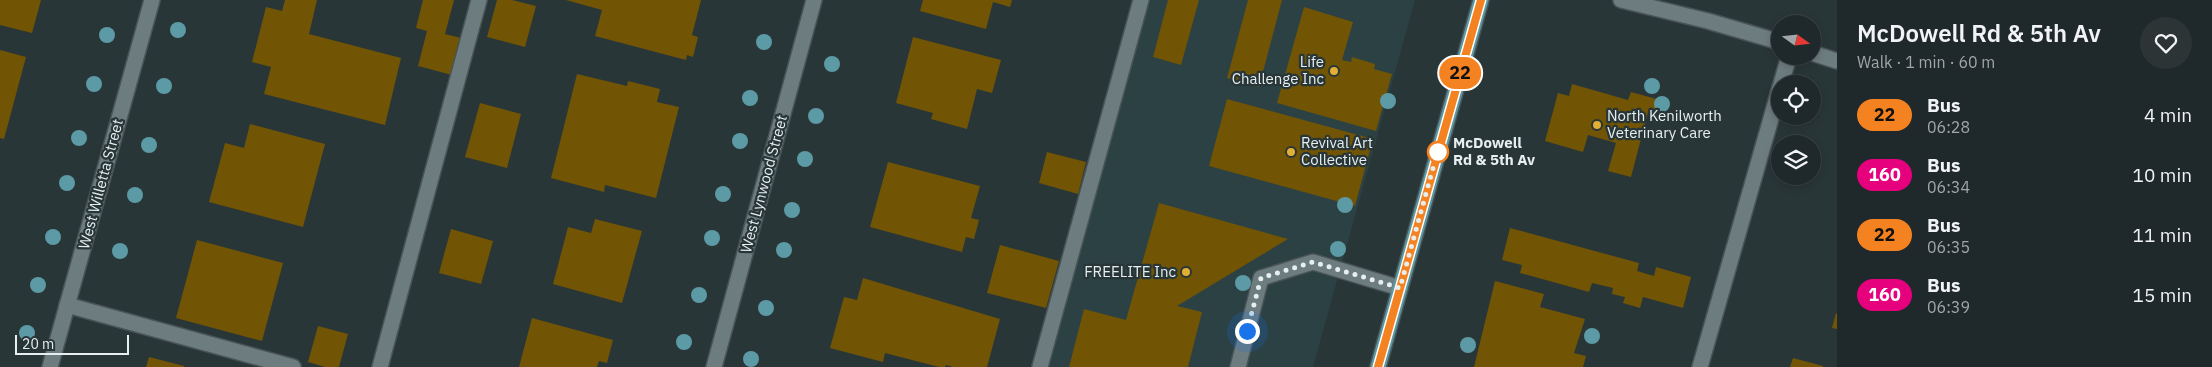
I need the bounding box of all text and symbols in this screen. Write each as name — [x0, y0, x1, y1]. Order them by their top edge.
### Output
north arrow — [1771, 15, 1821, 65]
map controls — [1771, 15, 1821, 185]
text: McDowell Rd & 5th Av — [1857, 17, 2101, 49]
button: heart — [2140, 17, 2192, 69]
place label: Life Challenge Inc — [1232, 52, 1324, 88]
text: Walk · 1 min · 60 m — [1857, 52, 1995, 72]
line badge: 22 — [1438, 57, 1482, 89]
text: 22 — [1449, 61, 1471, 84]
marker: Life Challenge Inc — [1328, 65, 1340, 77]
button: locate — [1771, 75, 1821, 125]
text: Bus — [1927, 93, 1961, 117]
text: 22 — [1874, 103, 1895, 126]
text: 4 min — [2144, 103, 2192, 127]
place label: North Kenilworth Veterinary Care — [1607, 106, 1722, 142]
street label: West Lynwood Street — [736, 113, 791, 255]
street label: West Willetta Street — [74, 117, 127, 251]
text: 06:28 — [1927, 117, 1970, 137]
marker: North Kenilworth Veterinary Care — [1591, 119, 1603, 131]
place label: Revival Art Collective — [1301, 133, 1373, 169]
place label: McDowell Rd & 5th Av — [1453, 133, 1535, 169]
button: layers — [1771, 135, 1821, 185]
marker: McDowell Rd & 5th Av — [1427, 141, 1449, 163]
marker: Revival Art Collective — [1285, 146, 1297, 158]
text: Bus — [1927, 153, 1961, 177]
text: 160 — [1868, 163, 1901, 186]
text: 10 min — [2133, 163, 2192, 187]
text: 06:34 — [1927, 177, 1970, 197]
text: Bus — [1927, 213, 1961, 237]
text: 22 — [1874, 223, 1895, 246]
text: 11 min — [2133, 223, 2192, 247]
text: 06:35 — [1927, 237, 1970, 257]
place label: FREELITE Inc — [1084, 262, 1176, 281]
marker: FREELITE Inc — [1180, 266, 1192, 278]
text: Bus — [1927, 273, 1961, 297]
text: 160 — [1868, 283, 1901, 306]
text: 15 min — [2133, 283, 2192, 307]
text: 06:39 — [1927, 297, 1970, 317]
your location — [1235, 319, 1260, 344]
scale bar — [15, 332, 129, 355]
text: 20 m — [22, 335, 54, 353]

